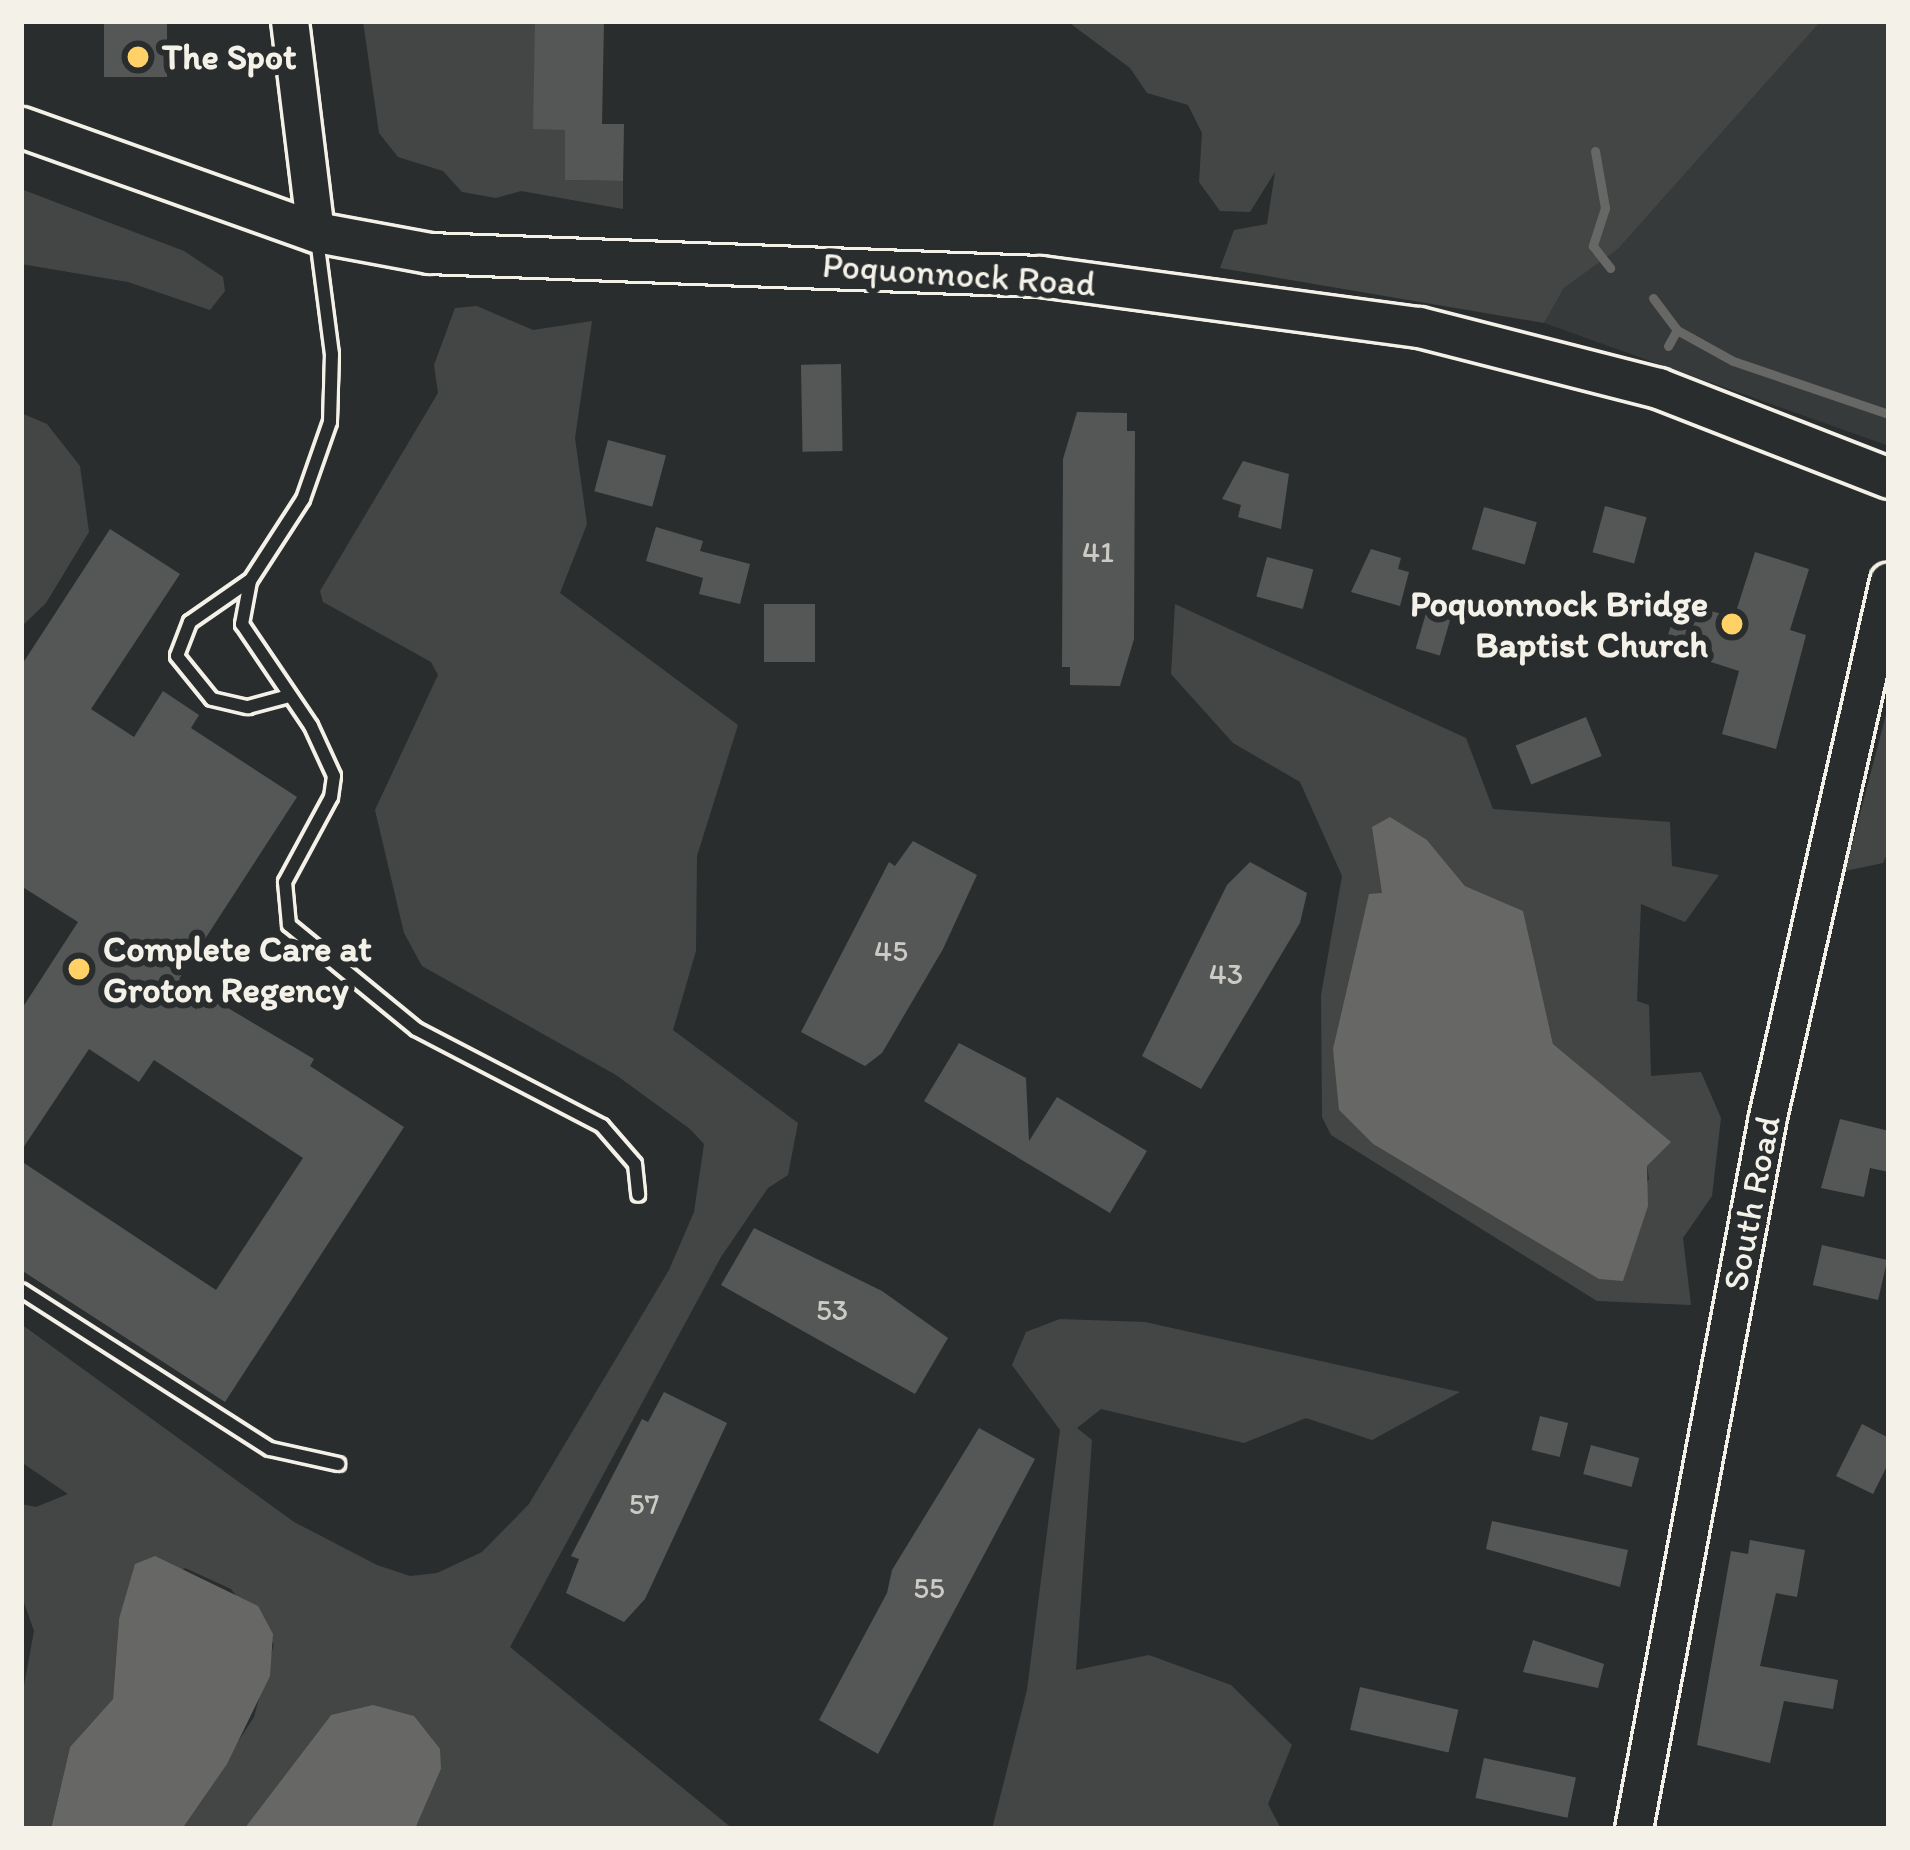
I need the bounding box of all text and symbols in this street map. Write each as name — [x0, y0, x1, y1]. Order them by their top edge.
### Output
place label: The Spot — [162, 35, 298, 79]
marker: The Spot — [125, 44, 151, 70]
street label: Poquonnock Road — [821, 243, 1097, 305]
house number: 41 — [1082, 534, 1114, 570]
place label: Poquonnock Bridge Baptist Church — [1411, 581, 1708, 666]
marker: Poquonnock Bridge Baptist Church — [1719, 611, 1745, 637]
place label: Complete Care at Groton Regency — [103, 926, 372, 1011]
house number: 45 — [874, 933, 908, 969]
marker: Complete Care at Groton Regency — [66, 956, 92, 982]
house number: 43 — [1209, 956, 1243, 992]
street label: South Road — [1713, 1113, 1789, 1293]
house number: 53 — [816, 1292, 848, 1328]
house number: 57 — [629, 1486, 659, 1522]
house number: 55 — [913, 1570, 945, 1606]

